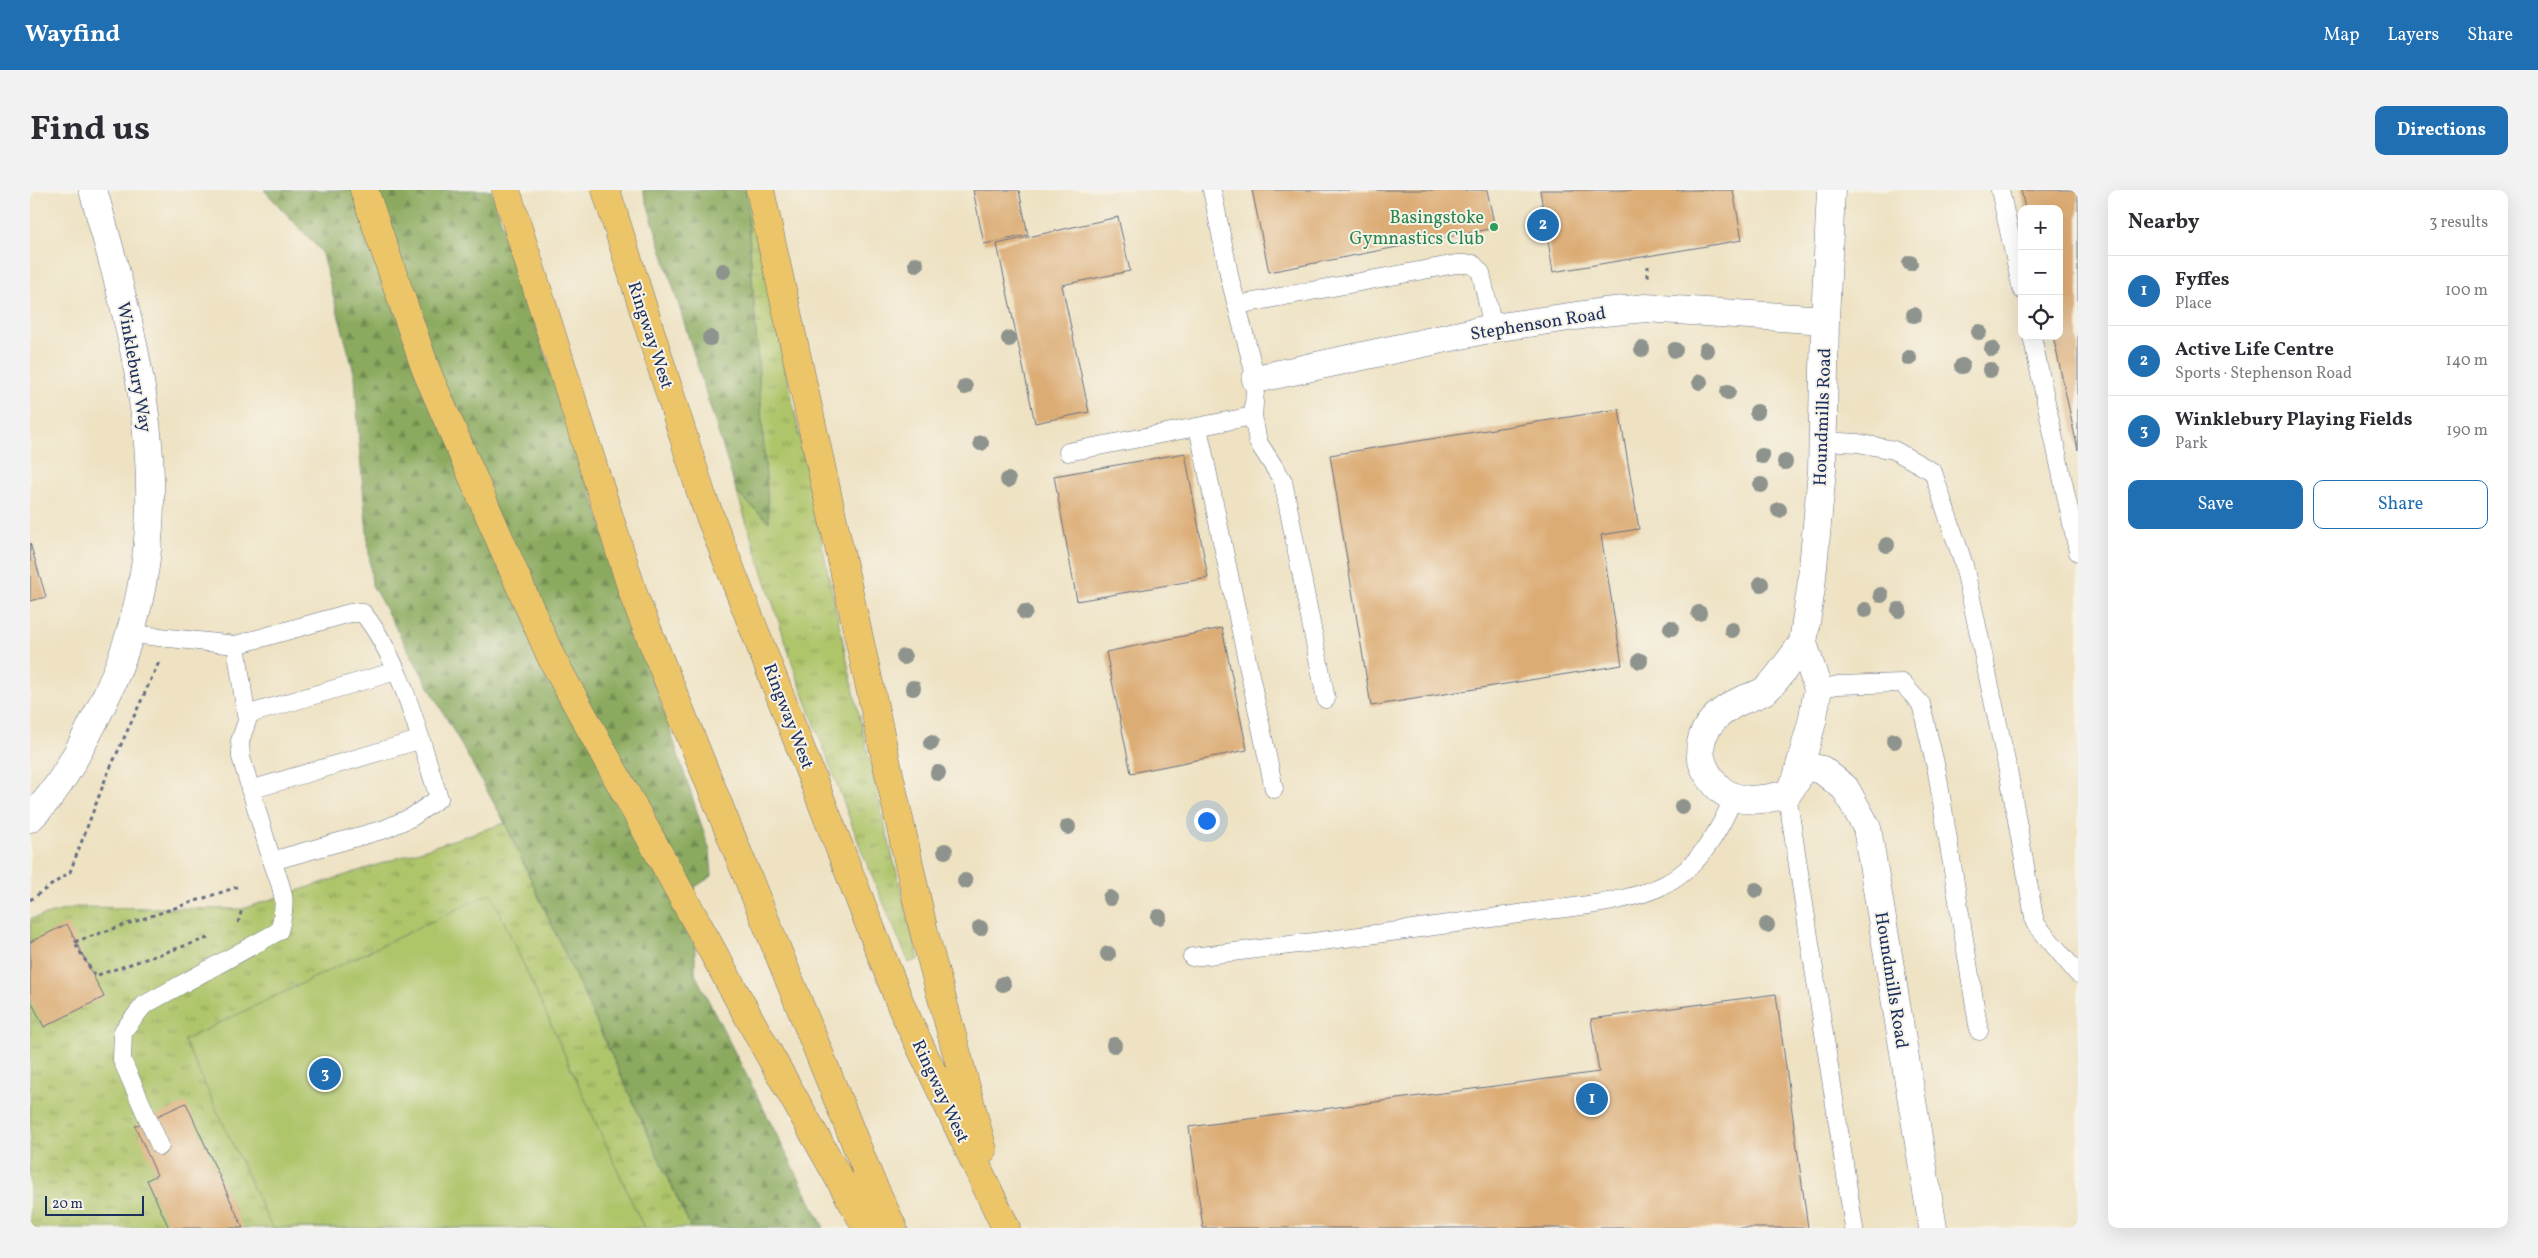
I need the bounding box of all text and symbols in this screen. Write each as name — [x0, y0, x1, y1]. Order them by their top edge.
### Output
text: Wayfind — [25, 18, 120, 52]
text: Map — [2323, 23, 2359, 48]
text: Layers — [2387, 23, 2439, 48]
text: Share — [2467, 23, 2513, 48]
text: Find us — [30, 106, 150, 154]
button: Directions — [2375, 106, 2508, 155]
map controls — [2018, 205, 2063, 340]
button: + — [2018, 205, 2063, 250]
place label: Basingstoke Gymnastics Club — [1350, 206, 1484, 252]
pin: 2 — [1527, 206, 1559, 244]
text: Nearby — [2128, 208, 2199, 237]
text: 3 results — [2429, 212, 2488, 234]
marker: Basingstoke Gymnastics Club — [1488, 221, 1500, 233]
button: − — [2018, 250, 2063, 295]
text: Fyffes — [2175, 267, 2230, 293]
street label: Ringway West — [620, 279, 679, 392]
text: 1 — [2141, 280, 2147, 302]
text: 100 m — [2445, 280, 2488, 302]
text: Place — [2175, 293, 2212, 315]
button: locate — [2018, 295, 2063, 340]
street label: Winklebury Way — [110, 300, 157, 435]
street label: Stephenson Road — [1469, 301, 1608, 348]
text: Active Life Centre — [2175, 337, 2334, 363]
street label: Houndmills Road — [1809, 348, 1838, 487]
text: 2 — [2140, 350, 2148, 372]
text: 140 m — [2446, 350, 2488, 372]
text: Sports · Stephenson Road — [2175, 363, 2352, 385]
text: Winklebury Playing Fields — [2175, 407, 2412, 433]
text: 3 — [2140, 420, 2148, 442]
text: 190 m — [2446, 420, 2488, 442]
text: Park — [2175, 433, 2208, 455]
button: Save — [2128, 480, 2303, 529]
button: Share — [2313, 480, 2488, 529]
street label: Ringway West — [756, 660, 819, 773]
your location — [1194, 808, 1220, 834]
street label: Houndmills Road — [1867, 910, 1914, 1050]
street label: Ringway West — [905, 1036, 975, 1147]
pin: 3 — [309, 1055, 341, 1093]
pin: 1 — [1576, 1080, 1608, 1118]
scale bar — [45, 1193, 144, 1216]
text: 20 m — [52, 1195, 83, 1214]

